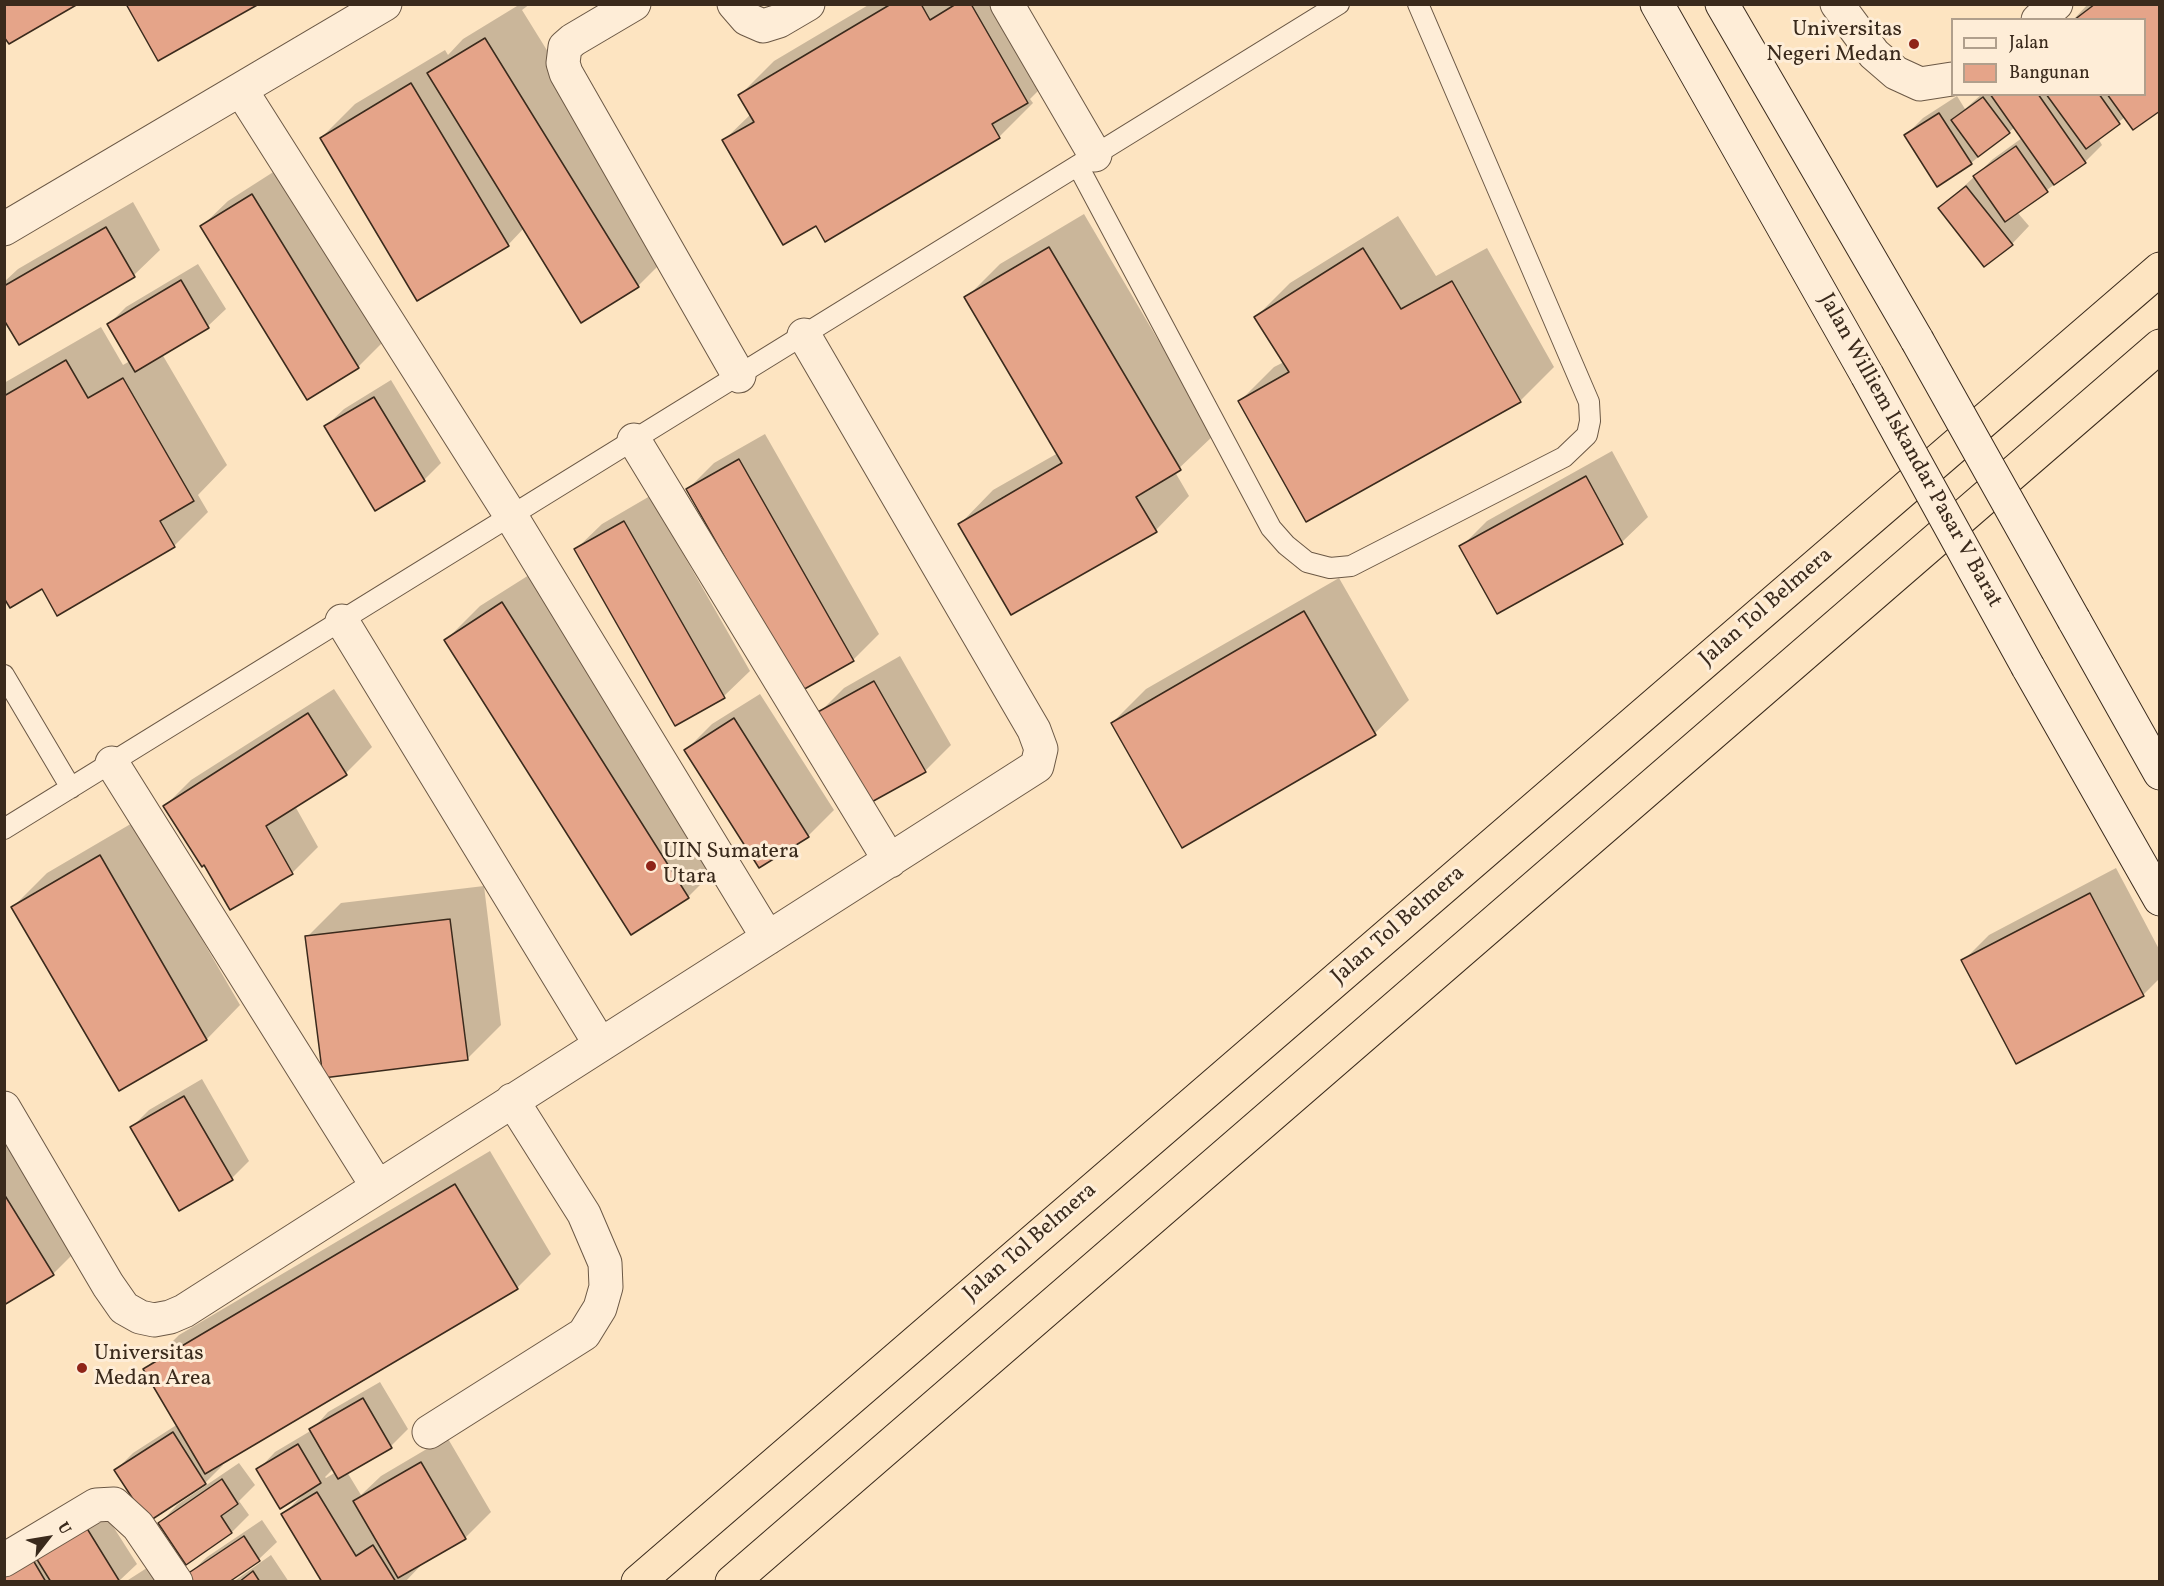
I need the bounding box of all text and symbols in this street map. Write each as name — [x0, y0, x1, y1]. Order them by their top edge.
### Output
place label: Universitas Negeri Medan — [1766, 18, 1902, 70]
legend — [1951, 18, 2146, 96]
text: Jalan — [2009, 31, 2049, 56]
marker: Universitas Negeri Medan — [1907, 37, 1921, 51]
text: Bangunan — [2009, 61, 2090, 86]
street label: Jalan Williem Iskandar Pasar V Barat — [1811, 289, 2007, 613]
street label: Jalan Tol Belmera — [1695, 543, 1839, 673]
place label: UIN Sumatera Utara — [663, 840, 799, 891]
marker: UIN Sumatera Utara — [644, 859, 658, 873]
street label: Jalan Tol Belmera — [1327, 861, 1471, 991]
street label: Jalan Tol Belmera — [959, 1178, 1103, 1308]
place label: Universitas Medan Area — [94, 1342, 211, 1394]
marker: Universitas Medan Area — [75, 1361, 89, 1375]
north arrow — [18, 1508, 78, 1568]
text: U — [51, 1518, 76, 1539]

